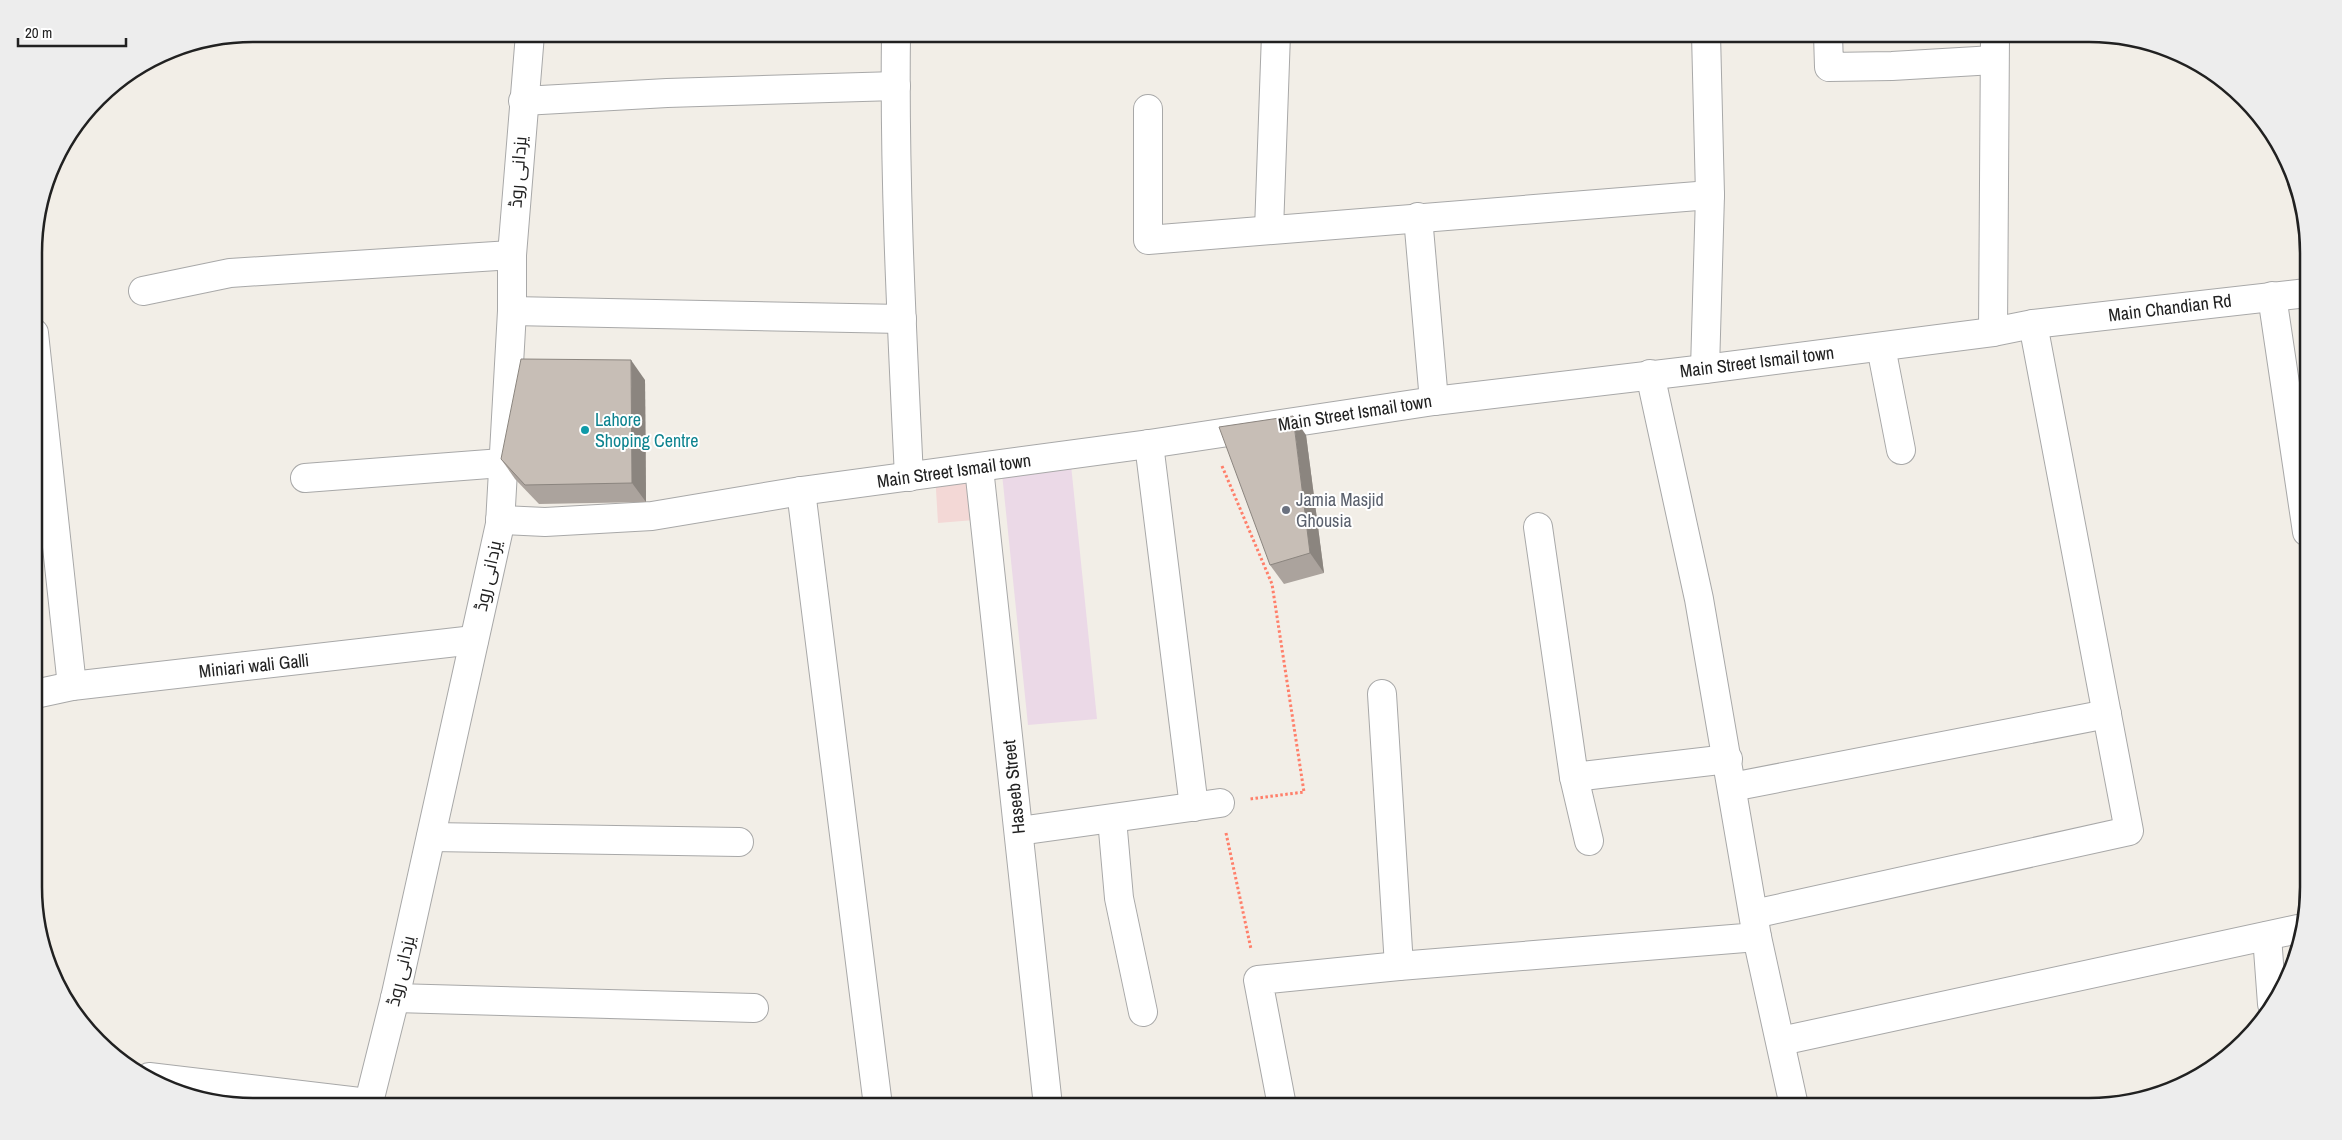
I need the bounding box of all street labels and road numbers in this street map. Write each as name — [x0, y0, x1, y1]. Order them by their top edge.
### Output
street label: یزدانی روڈ — [503, 135, 532, 209]
street label: Main Chandian Rd — [2107, 288, 2233, 327]
street label: Main Street Ismail town — [1678, 340, 1835, 383]
street label: Main Street Ismail town — [1276, 388, 1433, 437]
street label: Main Street Ismail town — [875, 447, 1032, 494]
street label: یزدانی روڈ — [468, 538, 507, 614]
street label: Miniari wali Galli — [198, 647, 310, 684]
street label: Haseeb Street — [996, 739, 1031, 835]
street label: یزدانی روڈ — [380, 933, 421, 1009]

